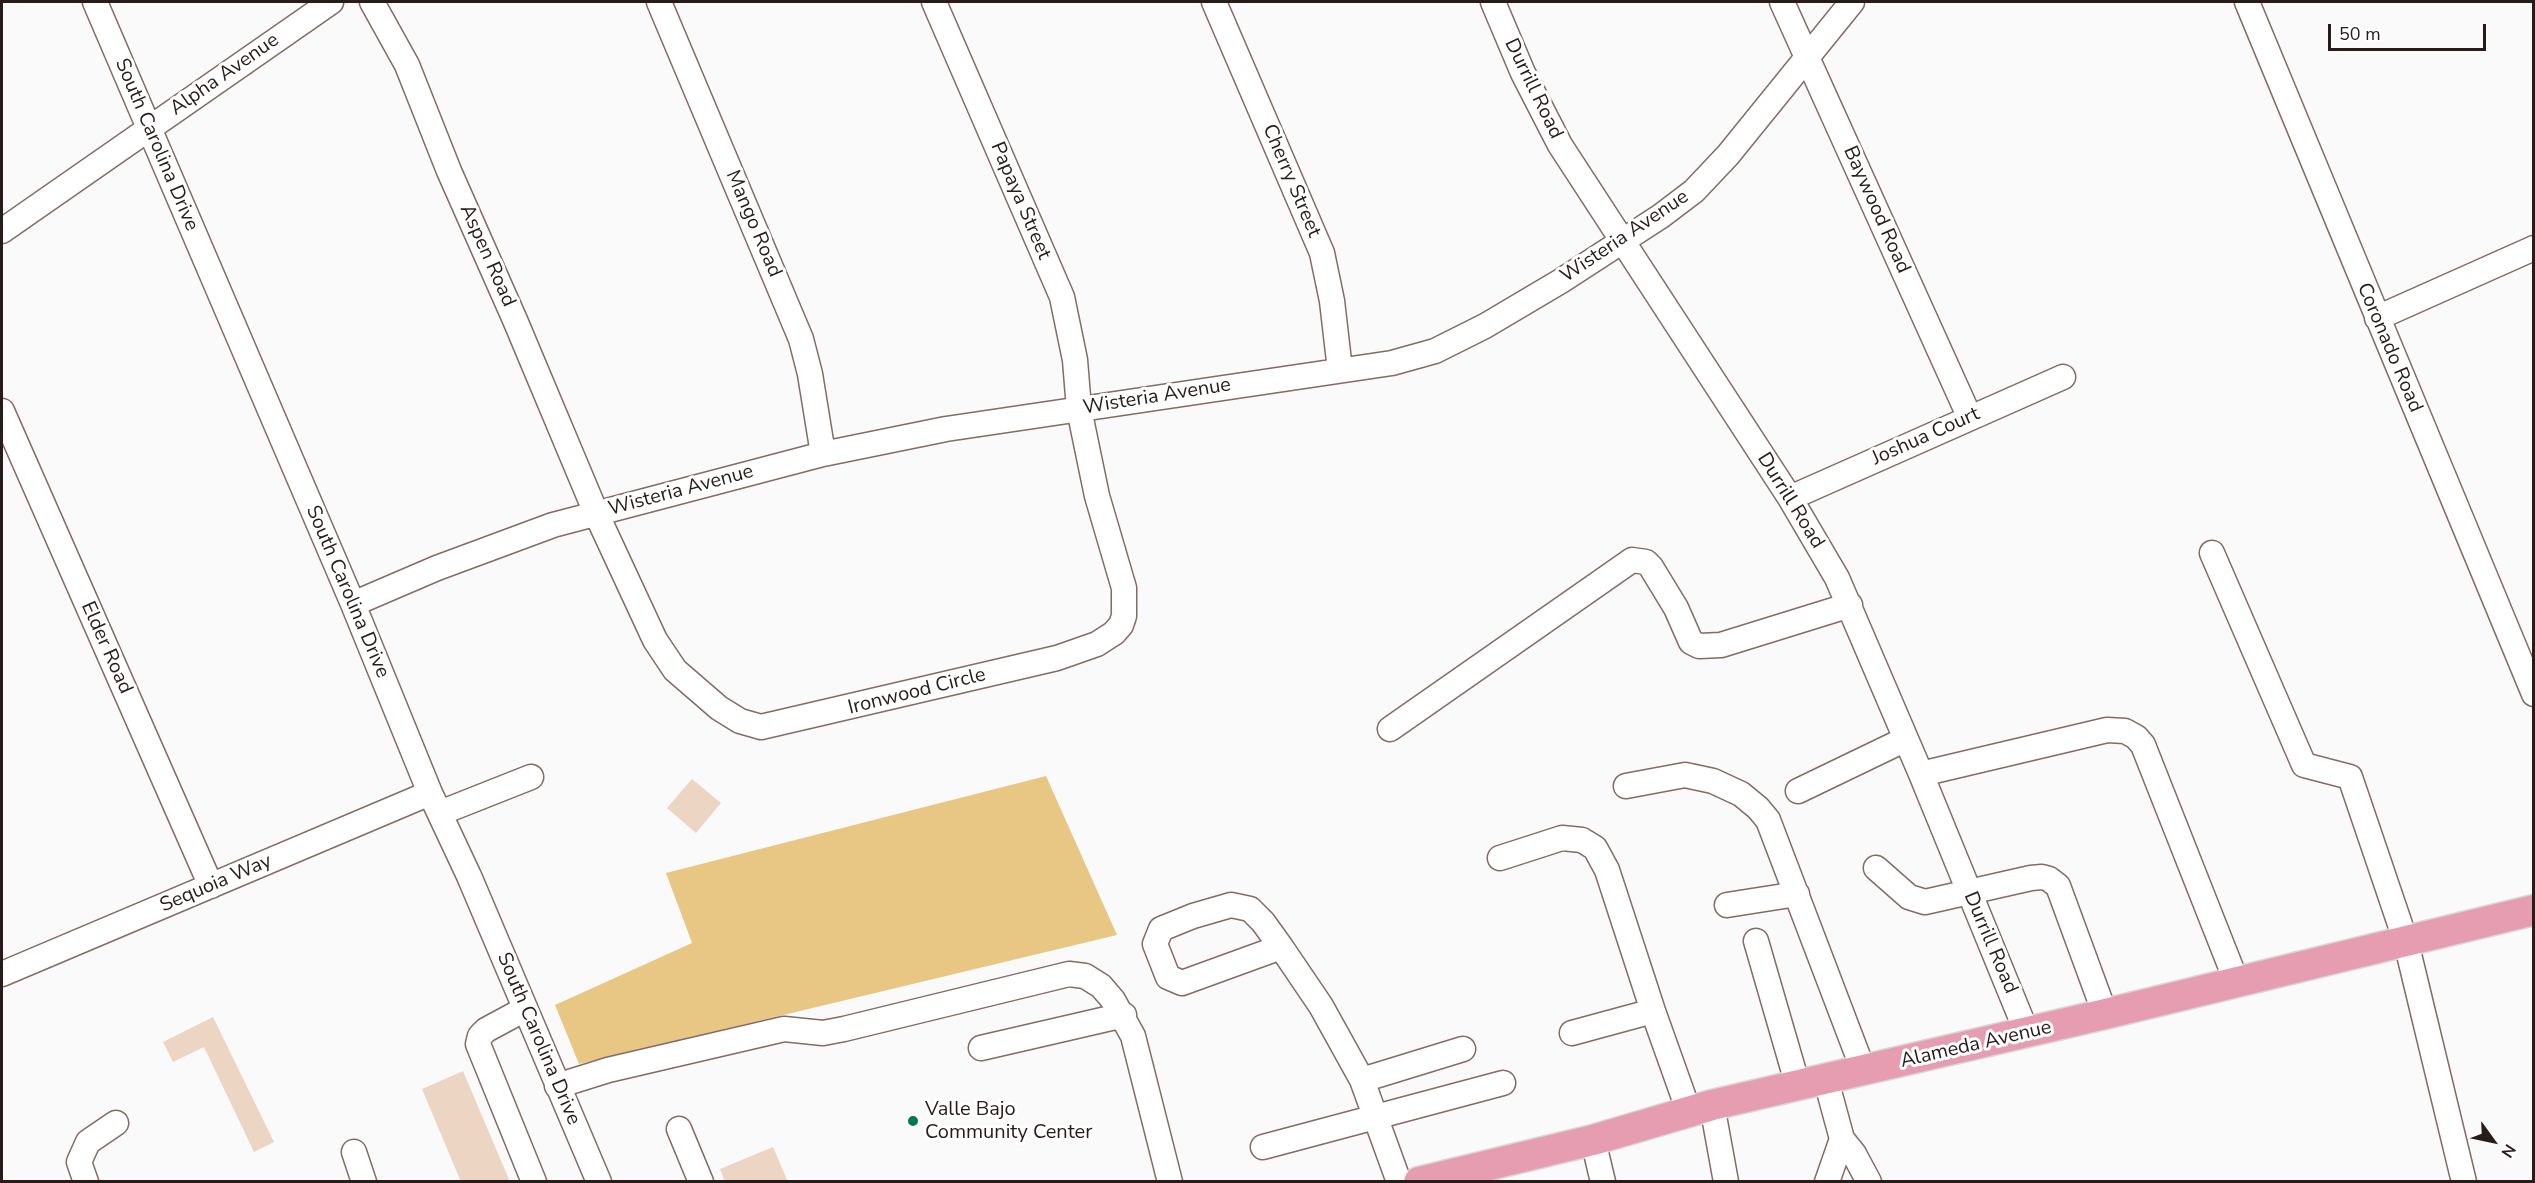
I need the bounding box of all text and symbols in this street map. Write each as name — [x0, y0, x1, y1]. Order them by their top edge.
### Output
scale bar — [2331, 12, 2488, 50]
text: 50 m — [2339, 22, 2381, 46]
street label: Alpha Avenue — [166, 29, 284, 121]
street label: Durrill Road — [1498, 35, 1568, 143]
street label: South Carolina Drive — [109, 55, 203, 235]
street label: Cherry Street — [1256, 121, 1326, 241]
street label: Papaya Street — [984, 139, 1056, 263]
street label: Baywood Road — [1837, 143, 1915, 277]
street label: Mango Road — [720, 167, 786, 281]
street label: Wisteria Avenue — [1556, 185, 1694, 289]
street label: Aspen Road — [454, 201, 520, 311]
street label: Coronado Road — [2351, 280, 2427, 416]
street label: Wisteria Avenue — [1081, 373, 1233, 421]
street label: Joshua Court — [1868, 403, 1984, 471]
street label: Durrill Road — [1751, 449, 1829, 553]
street label: Wisteria Avenue — [606, 460, 756, 522]
street label: South Carolina Drive — [300, 502, 394, 682]
street label: Elder Road — [75, 598, 137, 698]
street label: Ironwood Circle — [846, 663, 988, 721]
street label: Sequoia Way — [157, 850, 275, 918]
street label: Durrill Road — [1958, 888, 2022, 998]
street label: South Carolina Drive — [491, 949, 585, 1129]
street label: Alameda Avenue — [1898, 1016, 2054, 1074]
place label: Valle Bajo Community Center — [925, 1098, 1092, 1145]
north arrow — [2463, 1111, 2523, 1171]
marker: Valle Bajo Community Center — [906, 1114, 920, 1128]
text: N — [2496, 1140, 2521, 1162]

